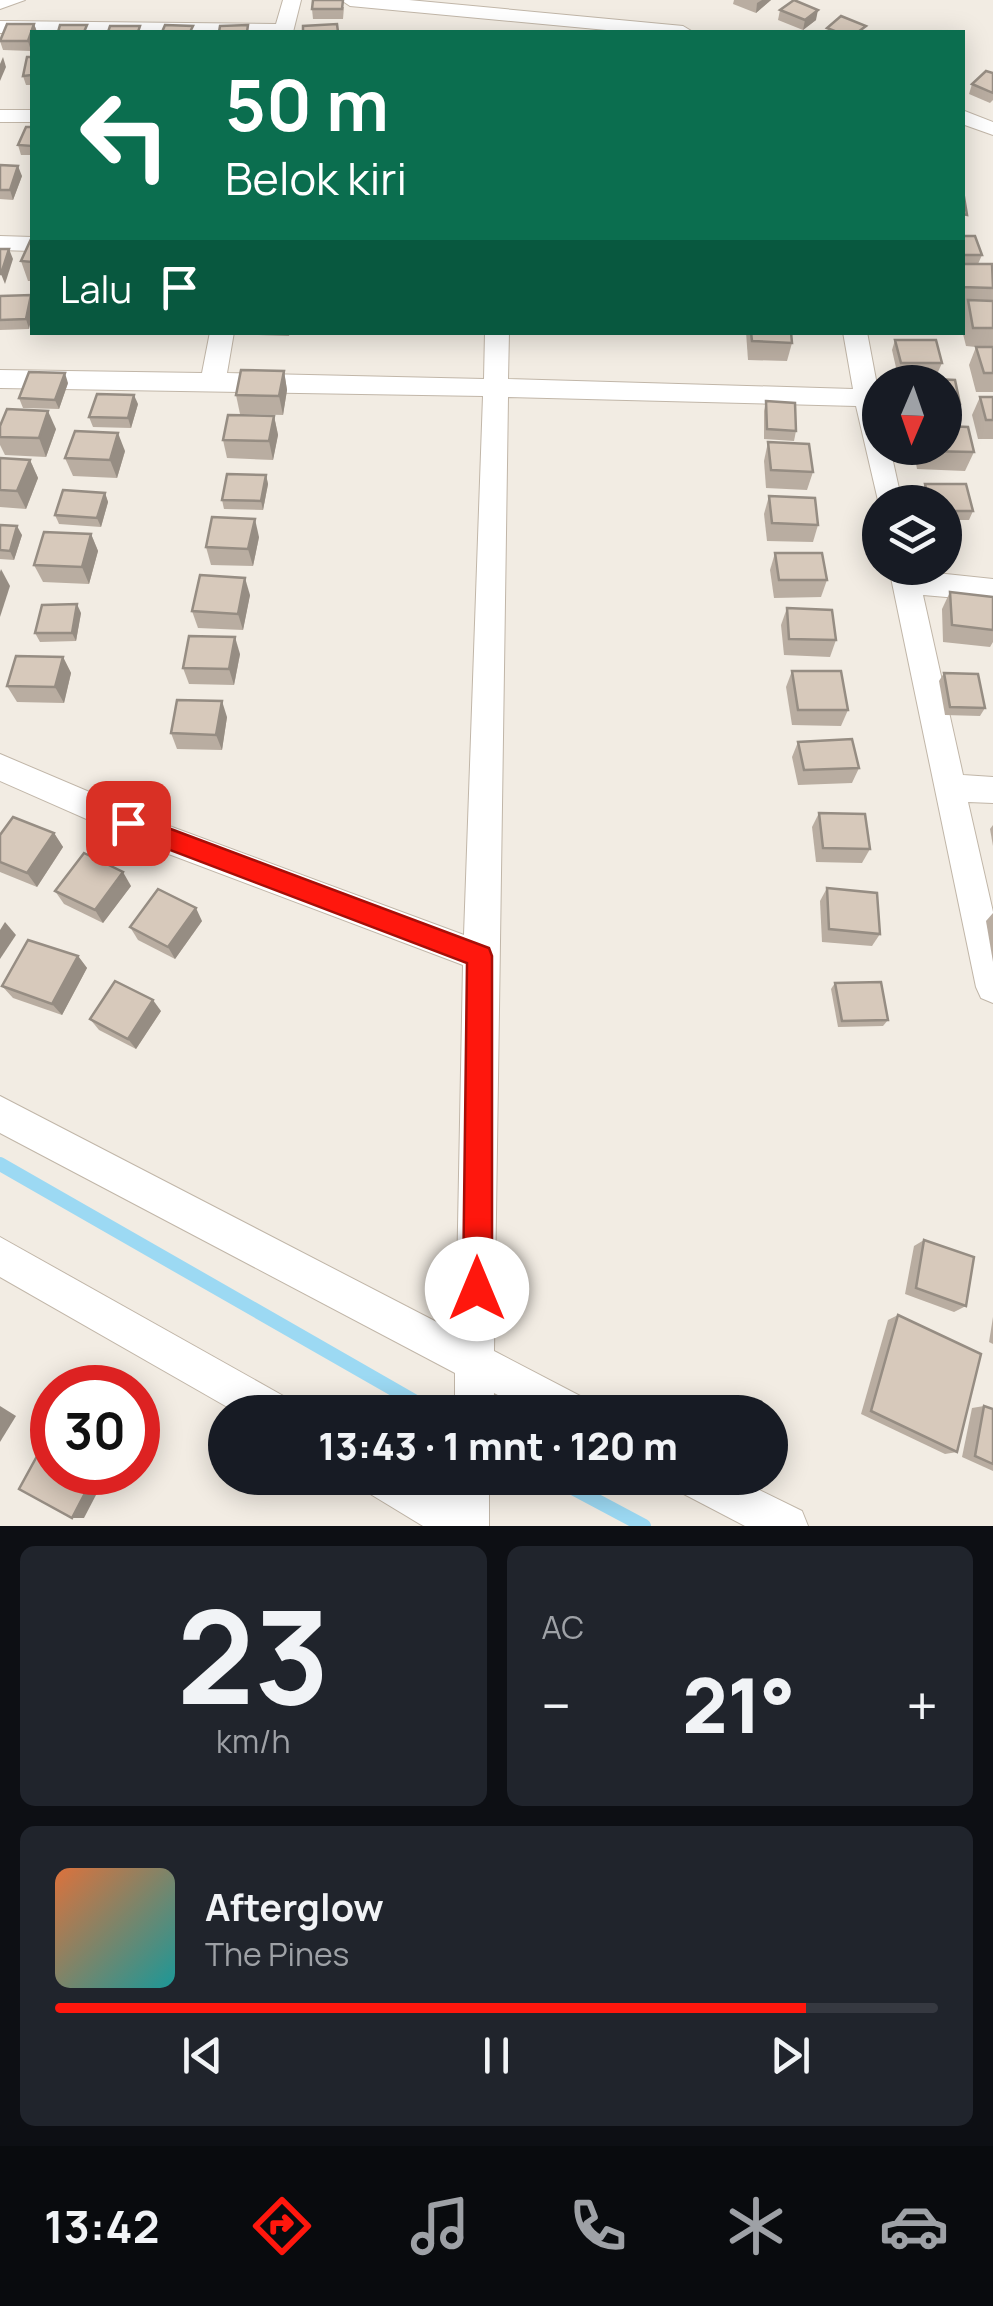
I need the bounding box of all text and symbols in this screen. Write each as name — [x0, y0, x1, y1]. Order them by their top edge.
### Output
text: 50 m — [225, 56, 389, 152]
icon: left — [60, 70, 190, 200]
text: Belok kiri — [225, 147, 407, 209]
icon: arrive — [152, 260, 207, 315]
text: Lalu — [60, 262, 132, 314]
north arrow — [862, 365, 962, 465]
map controls — [862, 365, 962, 585]
button: layers — [862, 485, 962, 585]
pin — [86, 781, 171, 866]
icon: arrive — [101, 796, 156, 851]
position arrow — [425, 1237, 529, 1341]
speed limit sign: 30 — [30, 1365, 160, 1495]
text: 13:43 · 1 mnt · 120 m — [318, 1419, 678, 1471]
text: 23 — [177, 1565, 330, 1743]
text: AC — [542, 1605, 584, 1649]
text: 21° — [682, 1653, 795, 1756]
text: − — [542, 1667, 571, 1743]
text: + — [906, 1667, 938, 1743]
text: km/h — [216, 1719, 290, 1763]
text: Afterglow — [205, 1880, 384, 1932]
text: The Pines — [205, 1932, 349, 1976]
icon: previous — [175, 2028, 230, 2083]
icon: pause — [469, 2028, 524, 2083]
icon: next — [763, 2028, 818, 2083]
icon: directions — [247, 2191, 317, 2261]
icon: music — [405, 2191, 475, 2261]
icon: phone — [563, 2191, 633, 2261]
icon: climate — [721, 2191, 791, 2261]
icon: car — [879, 2191, 949, 2261]
text: 13:42 — [44, 2195, 159, 2257]

